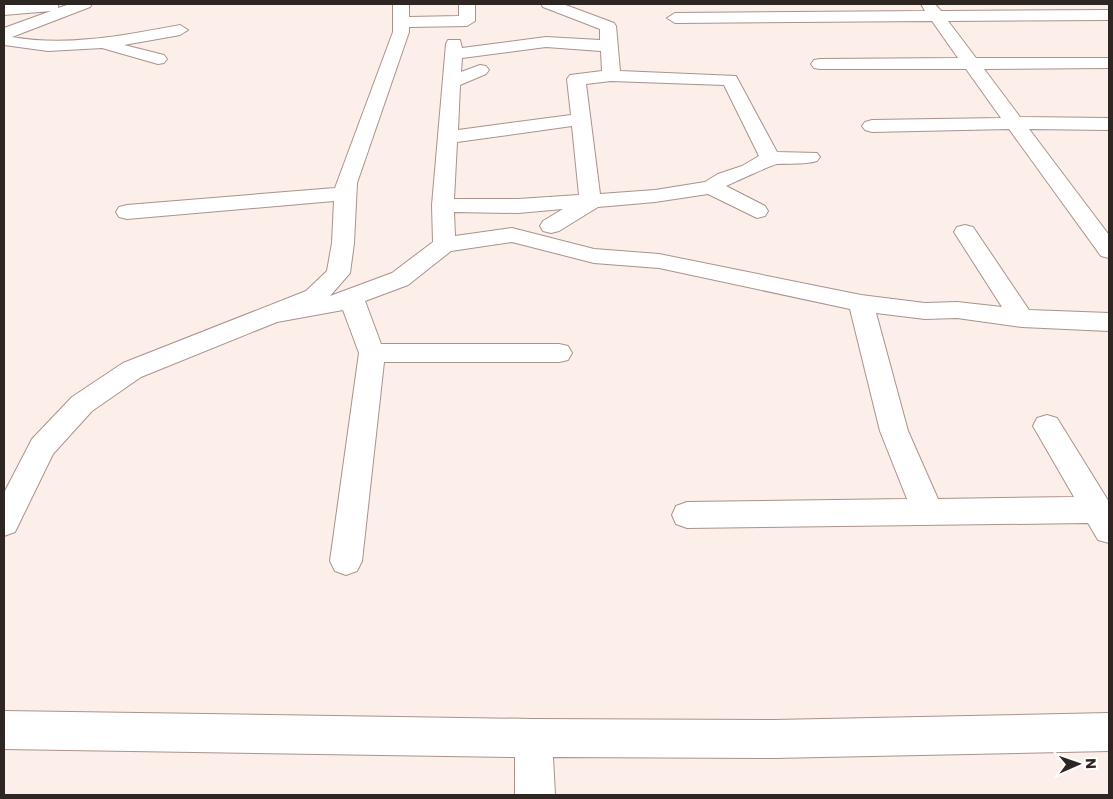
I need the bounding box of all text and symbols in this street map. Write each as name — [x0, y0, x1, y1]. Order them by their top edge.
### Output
north arrow — [1053, 739, 1103, 789]
text: N — [1081, 758, 1101, 769]

